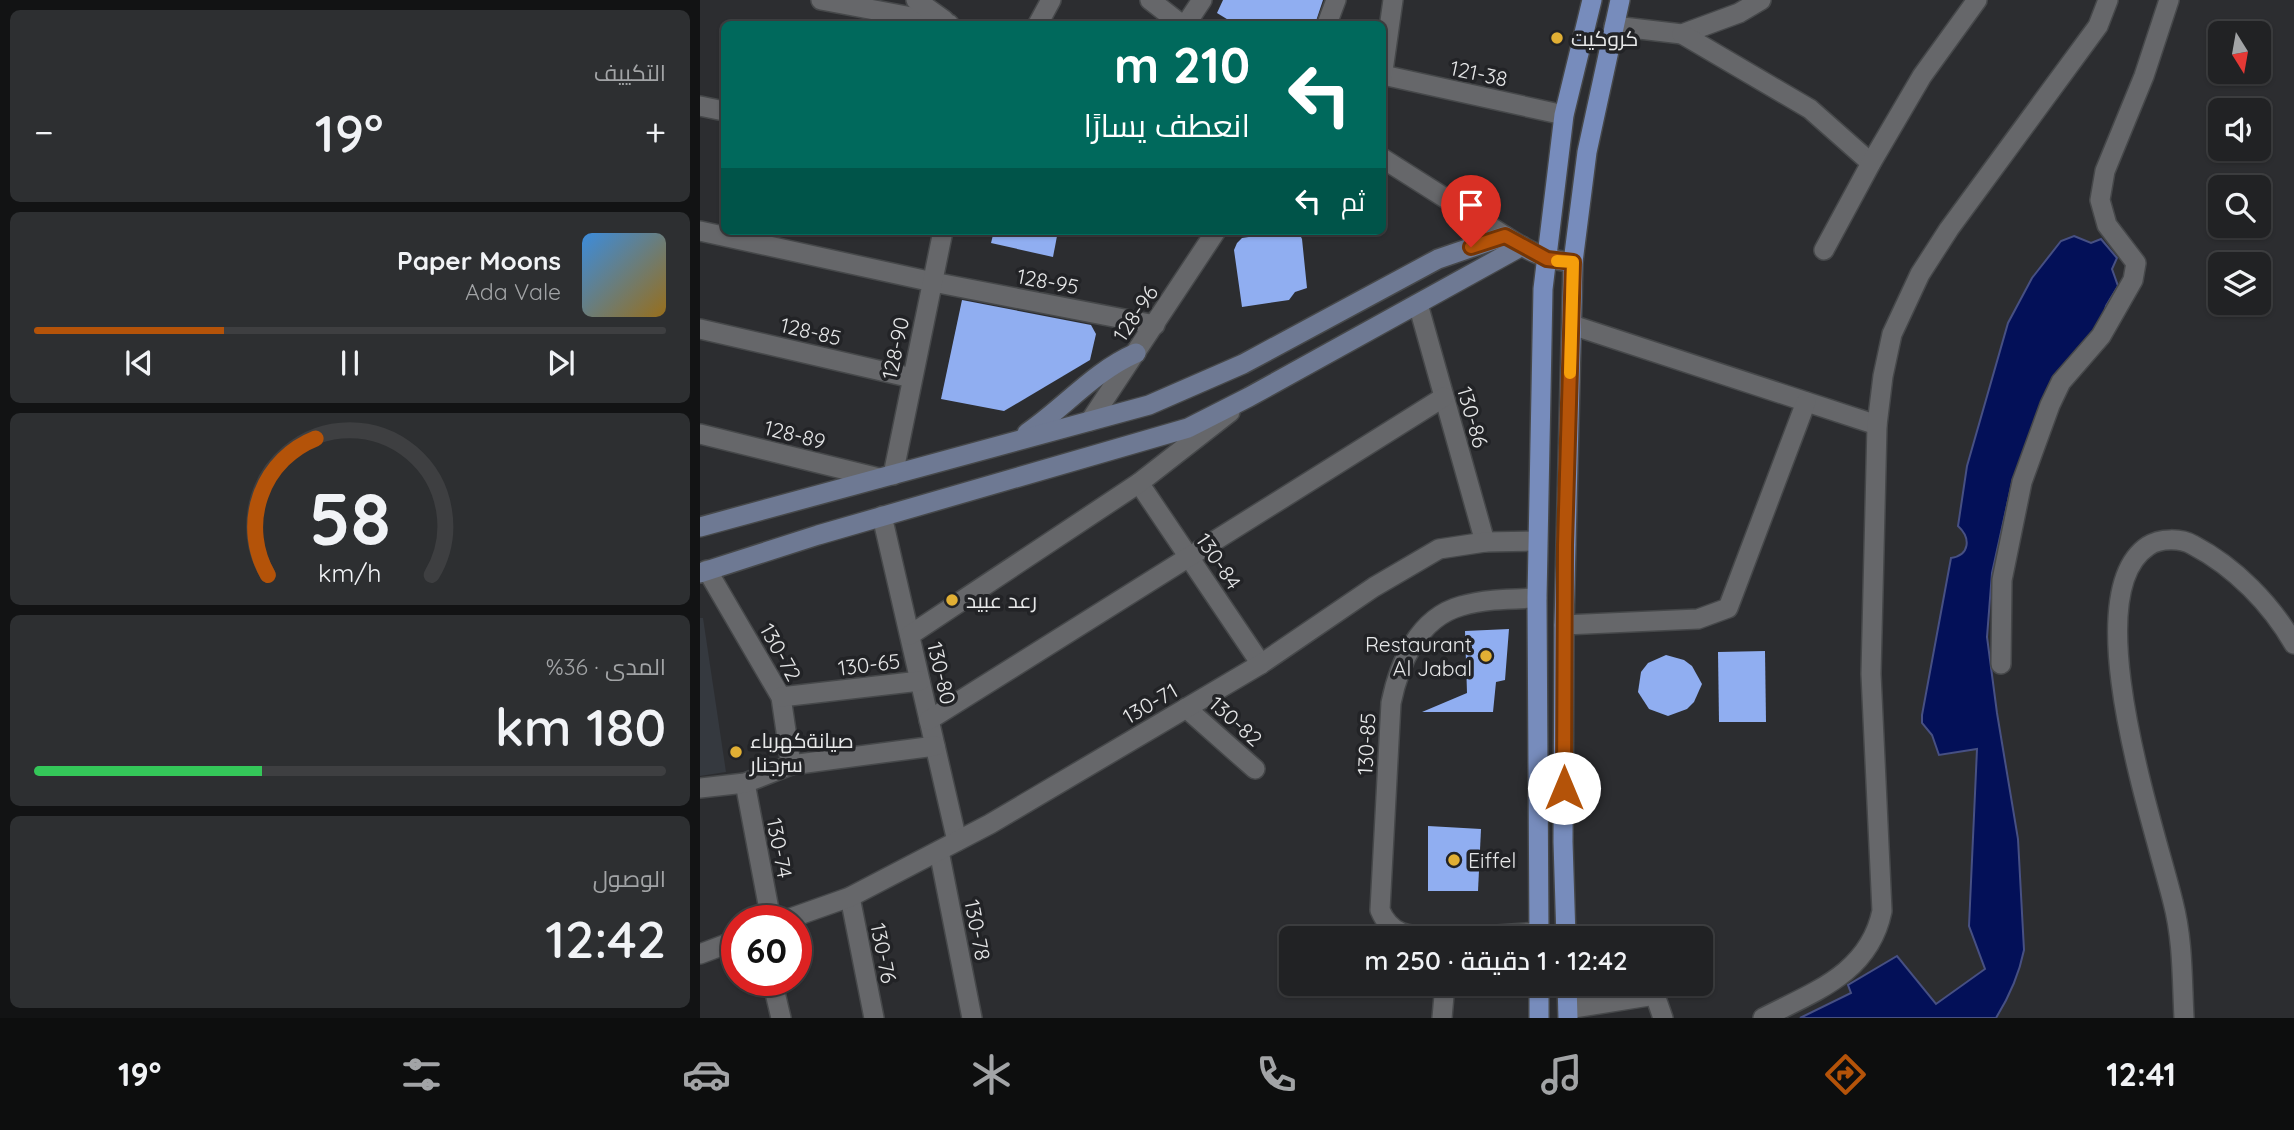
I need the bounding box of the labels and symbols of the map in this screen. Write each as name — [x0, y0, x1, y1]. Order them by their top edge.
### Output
north arrow — [2208, 21, 2272, 84]
place label: كروكيت — [1571, 25, 1638, 51]
marker: كروكيت — [1549, 30, 1565, 46]
street label: 121-38 — [1448, 54, 1510, 92]
pin — [1441, 175, 1501, 247]
street label: 128-95 — [1015, 262, 1081, 300]
street label: 128-96 — [1107, 280, 1163, 346]
street label: 128-85 — [778, 311, 844, 351]
street label: 128-90 — [876, 314, 914, 382]
street label: 130-86 — [1452, 384, 1494, 450]
street label: 128-89 — [762, 414, 828, 454]
street label: 130-84 — [1191, 528, 1247, 594]
place label: رعد عبيد — [966, 587, 1037, 613]
marker: رعد عبيد — [944, 592, 960, 608]
street label: 130-72 — [755, 619, 807, 685]
place label: Restaurant Al Jabal — [1365, 631, 1472, 681]
street label: 130-80 — [922, 639, 962, 707]
street label: 130-65 — [837, 647, 901, 681]
marker: Restaurant Al Jabal — [1478, 648, 1494, 664]
street label: 130-71 — [1118, 677, 1182, 729]
street label: 130-82 — [1204, 690, 1268, 752]
street label: 130-85 — [1351, 712, 1381, 776]
place label: صيانةكهرباء سرجنار — [749, 727, 854, 777]
marker: صيانةكهرباء سرجنار — [728, 744, 744, 760]
position arrow — [1527, 751, 1601, 825]
street label: 130-74 — [761, 816, 799, 880]
place label: Eiffel — [1468, 847, 1516, 873]
marker: Eiffel — [1446, 852, 1462, 868]
street label: 130-78 — [959, 897, 997, 963]
speed limit sign: 60 — [721, 905, 812, 996]
street label: 130-76 — [865, 921, 903, 985]

